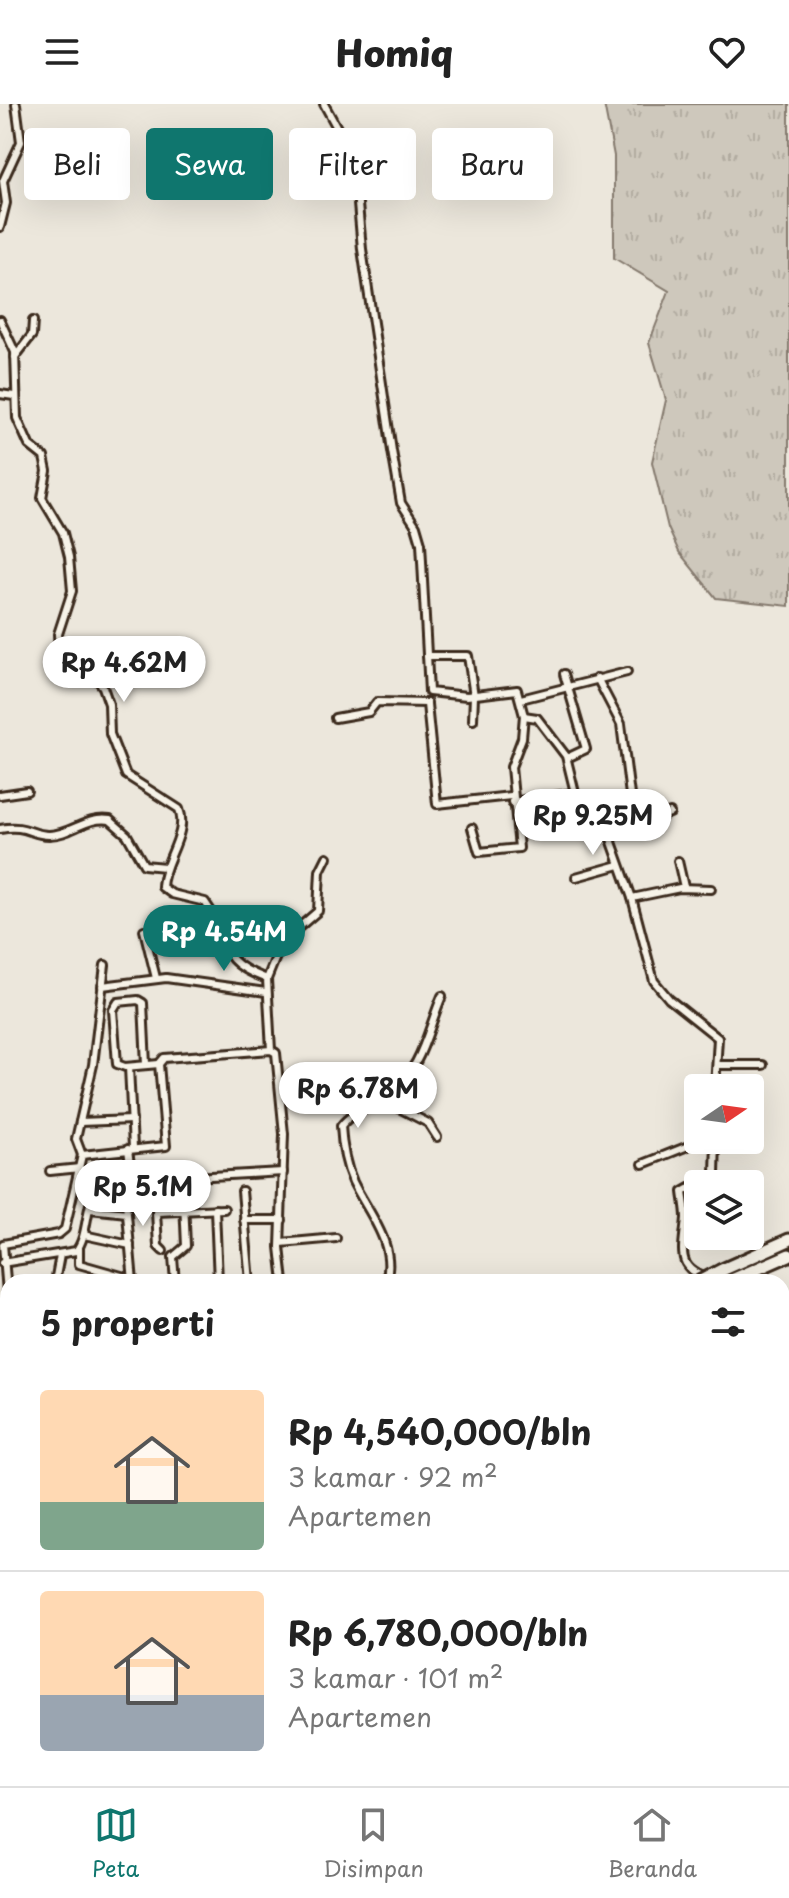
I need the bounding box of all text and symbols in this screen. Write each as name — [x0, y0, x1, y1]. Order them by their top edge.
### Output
text: Homiq — [336, 25, 453, 79]
icon: menu — [40, 30, 84, 74]
icon: heart — [705, 30, 749, 74]
chip: Beli — [24, 128, 130, 200]
chip: Sewa — [146, 128, 273, 200]
chip: Filter — [289, 128, 416, 200]
chip: Baru — [432, 128, 553, 200]
pin: Rp 4.62M — [41, 636, 207, 704]
text: Rp 4.62M — [61, 642, 187, 681]
pin: Rp 9.25M — [510, 789, 676, 857]
text: Rp 9.25M — [533, 795, 653, 834]
pin: Rp 4.54M — [141, 905, 307, 973]
text: Rp 4.54M — [161, 911, 287, 950]
pin: Rp 6.78M — [275, 1062, 441, 1130]
text: Rp 6.78M — [297, 1068, 419, 1107]
north arrow — [684, 1074, 764, 1154]
map controls — [684, 1074, 764, 1250]
pin: Rp 5.1M — [69, 1160, 217, 1228]
text: Rp 5.1M — [93, 1166, 193, 1205]
button: layers — [684, 1170, 764, 1250]
text: 5 properti — [40, 1296, 214, 1348]
icon: filters — [706, 1300, 750, 1344]
text: Rp 4,540,000/bln — [288, 1405, 591, 1457]
icon: home — [104, 1422, 200, 1518]
text: 3 kamar · 92 m² — [288, 1457, 498, 1496]
text: Apartemen — [288, 1496, 432, 1535]
text: Rp 6,780,000/bln — [288, 1606, 588, 1658]
icon: home — [104, 1623, 200, 1719]
text: 3 kamar · 101 m² — [288, 1658, 503, 1697]
text: Apartemen — [288, 1697, 432, 1736]
tab: Peta — [92, 1803, 139, 1884]
tab: Disimpan — [323, 1803, 424, 1884]
tab: Beranda — [608, 1803, 697, 1884]

